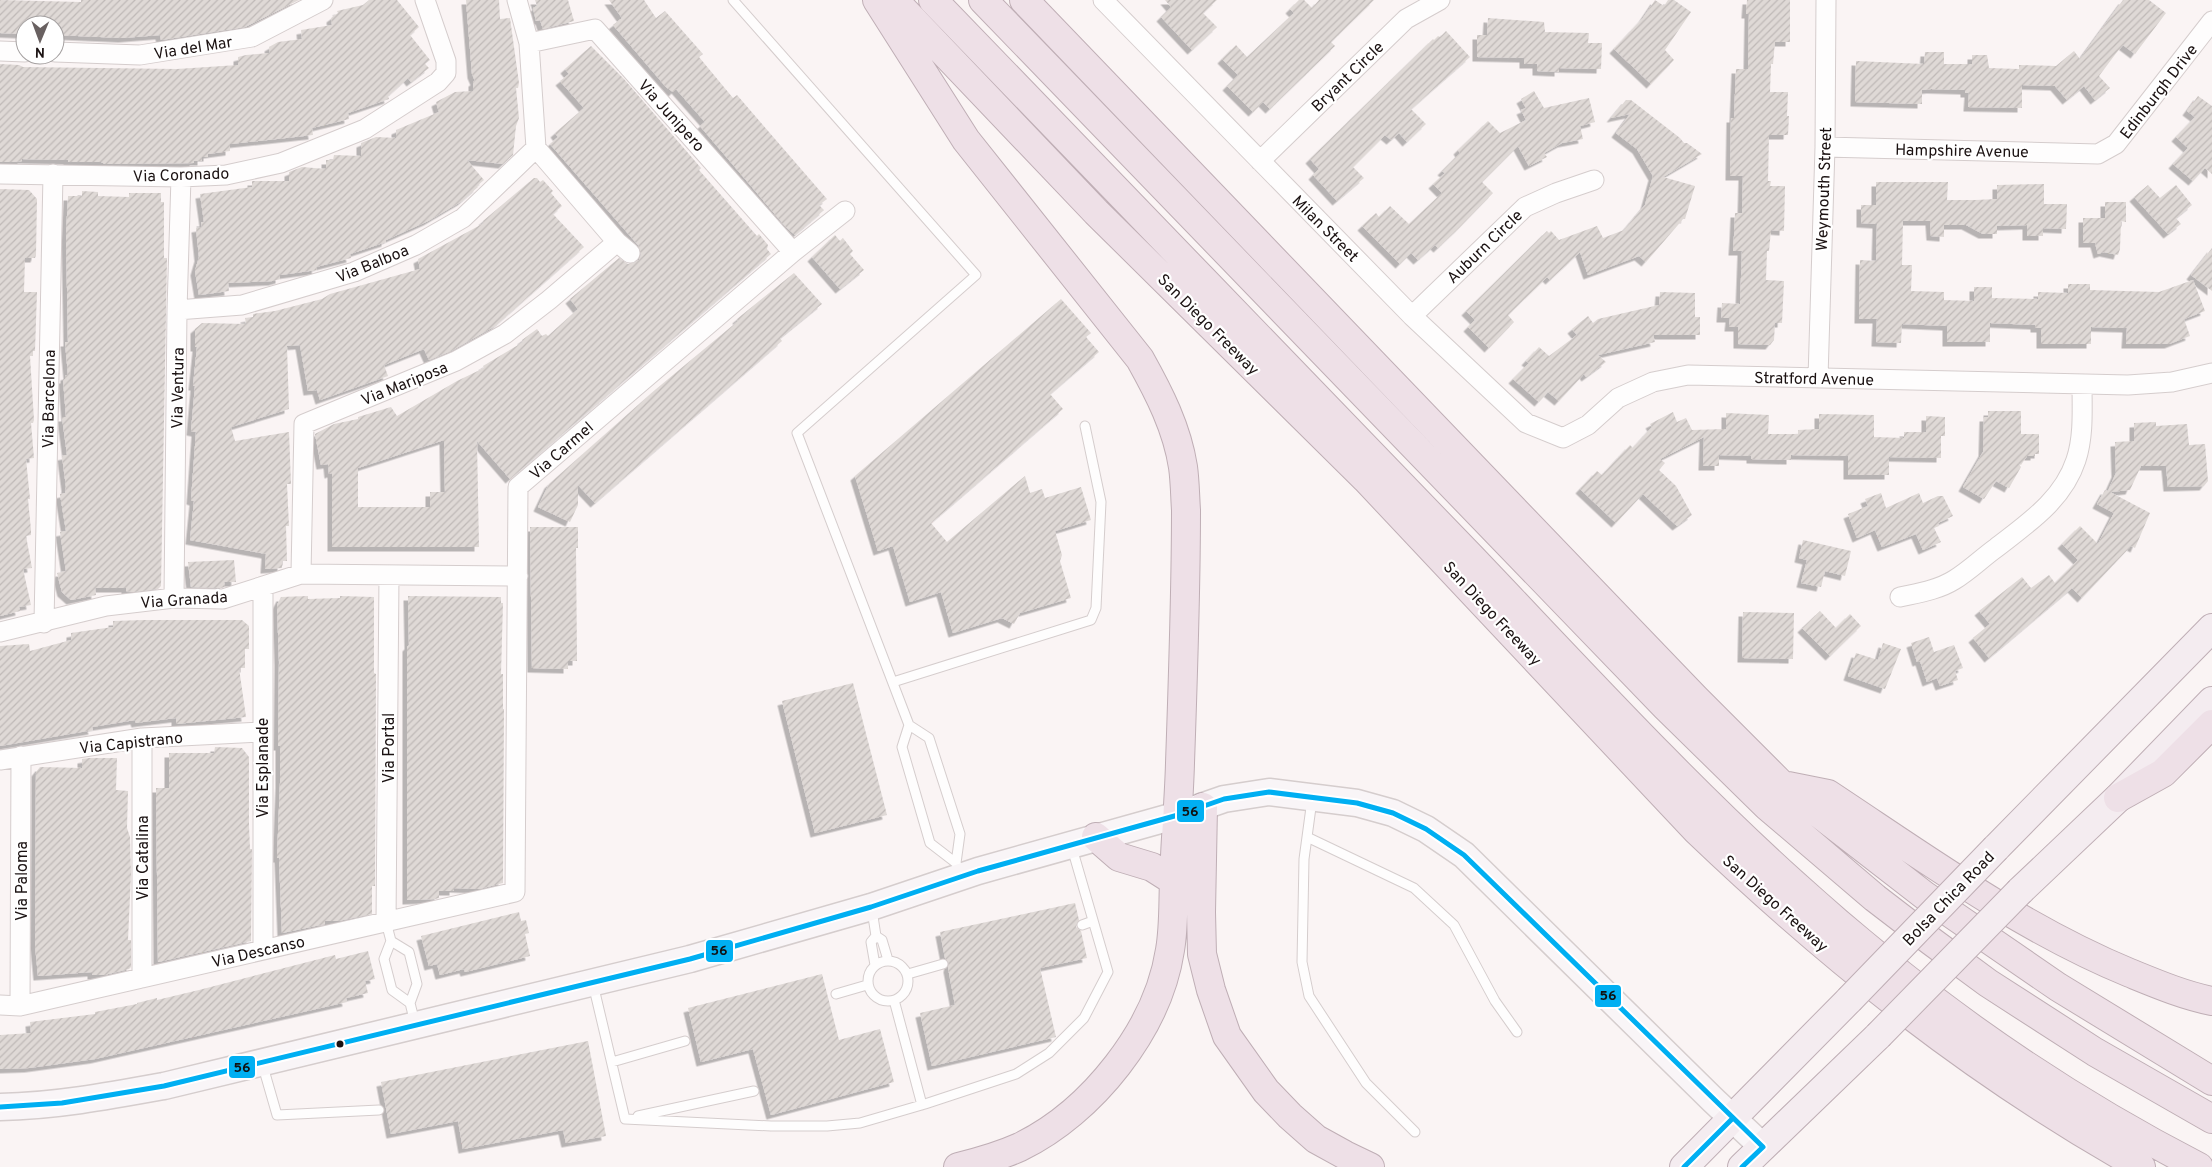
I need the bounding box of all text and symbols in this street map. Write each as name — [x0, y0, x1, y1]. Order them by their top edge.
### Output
north arrow — [15, 15, 65, 65]
street label: Via del Mar — [153, 33, 234, 65]
street label: Bryant Circle — [1308, 38, 1389, 117]
street label: Edinburgh Drive — [2116, 41, 2203, 144]
text: N — [35, 43, 45, 60]
street label: Via Junipero — [633, 76, 708, 157]
street label: Weymouth Street — [1813, 127, 1837, 252]
street label: Hampshire Avenue — [1895, 141, 2029, 163]
street label: Via Coronado — [133, 164, 230, 188]
street label: Milan Street — [1287, 192, 1362, 267]
street label: Auburn Circle — [1443, 206, 1528, 289]
street label: Via Balboa — [333, 241, 412, 289]
street label: San Diego Freeway — [1153, 270, 1263, 380]
street label: Via Ventura — [168, 347, 190, 429]
street label: Via Barcelona — [39, 349, 61, 449]
street label: Via Mariposa — [358, 358, 451, 411]
street label: Stratford Avenue — [1754, 369, 1874, 391]
street label: Via Carmel — [526, 418, 598, 485]
street label: San Diego Freeway — [1438, 558, 1545, 671]
street label: Via Granada — [140, 588, 228, 614]
street label: Via Portal — [380, 713, 400, 783]
street label: Via Esplanade — [254, 718, 274, 818]
street label: Via Capistrano — [78, 729, 184, 759]
line badge: 56 — [1176, 799, 1205, 823]
text: 56 — [1181, 804, 1199, 821]
street label: Via Catalina — [134, 815, 154, 901]
street label: Via Paloma — [13, 841, 33, 921]
street label: Bolsa Chica Road — [1899, 848, 2000, 951]
street label: San Diego Freeway — [1718, 852, 1832, 957]
street label: Via Descanso — [210, 933, 307, 973]
line badge: 56 — [705, 939, 734, 963]
text: 56 — [710, 943, 728, 960]
line badge: 56 — [1594, 984, 1622, 1008]
text: 56 — [1599, 988, 1617, 1005]
unlabelled marker — [335, 1039, 345, 1049]
line badge: 56 — [228, 1055, 256, 1079]
text: 56 — [233, 1060, 251, 1077]

